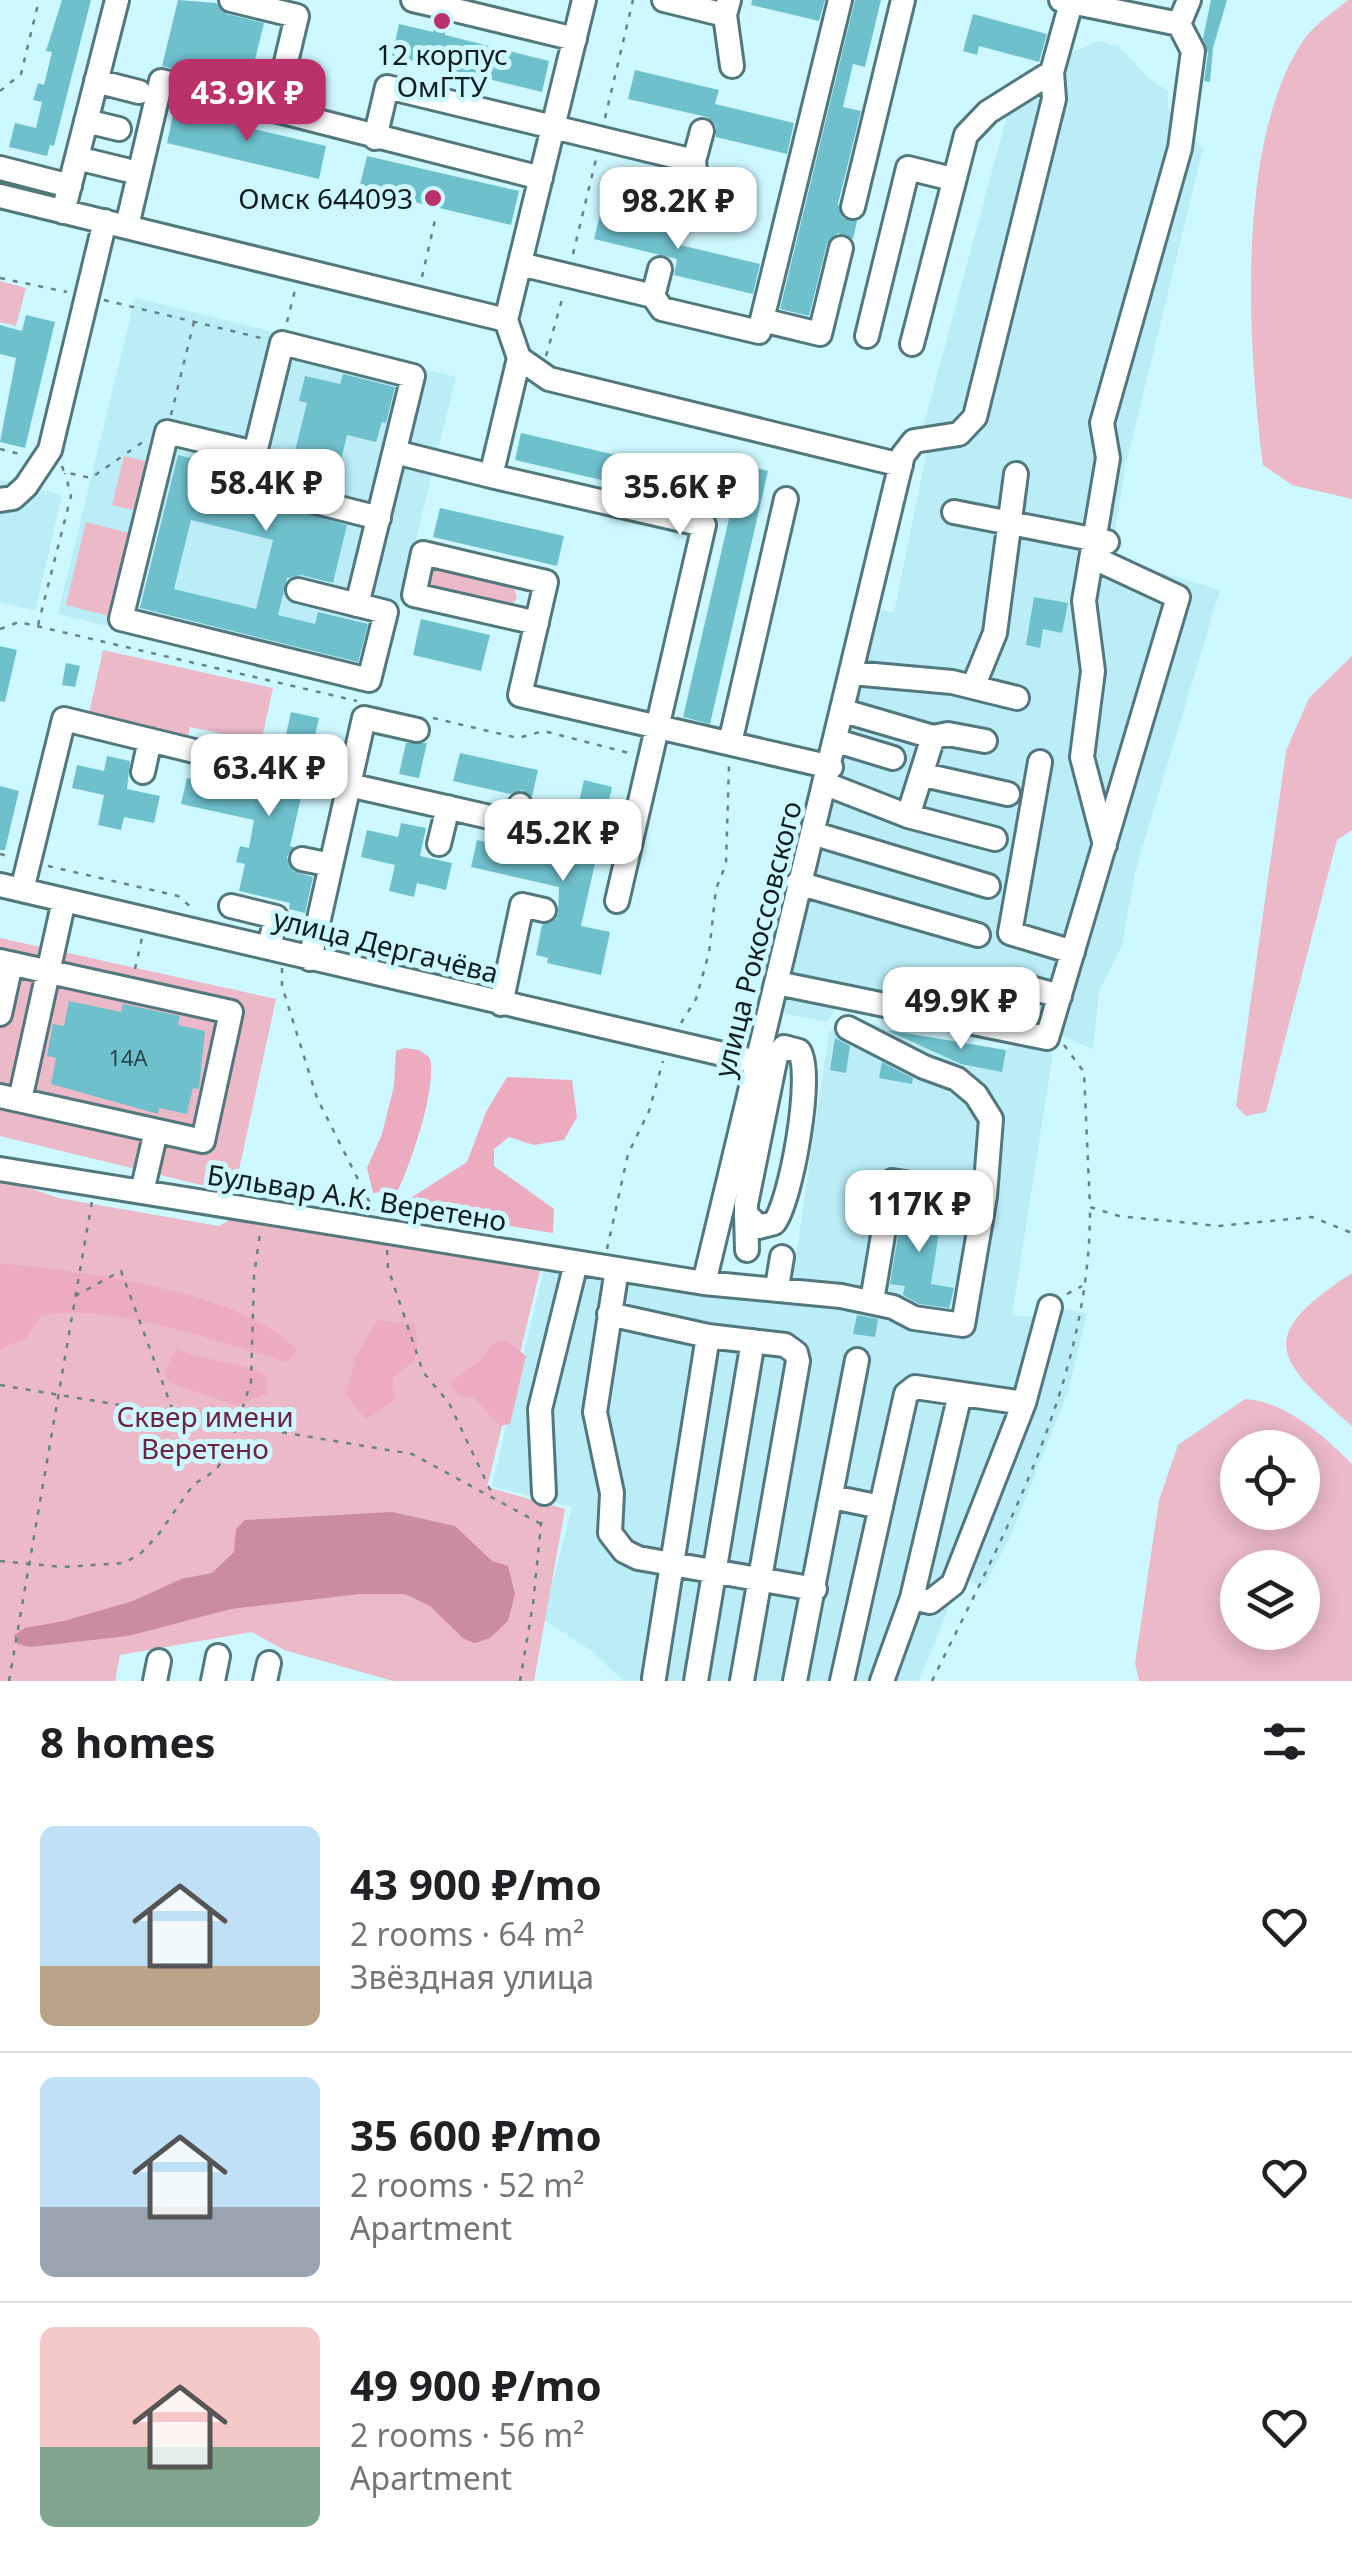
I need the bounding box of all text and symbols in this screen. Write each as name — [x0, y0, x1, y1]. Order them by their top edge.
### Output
marker: 12 корпус ОмГТУ — [431, 10, 453, 32]
place label: 12 корпус ОмГТУ — [376, 35, 508, 105]
pin: 43.9K ₽ — [155, 59, 339, 144]
text: 43.9K ₽ — [191, 70, 303, 113]
pin: 98.2K ₽ — [586, 167, 770, 252]
text: 98.2K ₽ — [622, 178, 734, 221]
place label: Омск 644093 — [238, 179, 413, 217]
marker: Омск 644093 — [422, 187, 444, 209]
pin: 58.4K ₽ — [174, 449, 358, 534]
pin: 35.6K ₽ — [588, 453, 772, 538]
text: 58.4K ₽ — [210, 460, 322, 503]
text: 35.6K ₽ — [624, 464, 736, 507]
pin: 63.4K ₽ — [177, 734, 361, 819]
text: 63.4K ₽ — [213, 745, 325, 788]
street label: улица Рокоссовского — [704, 797, 810, 1081]
pin: 45.2K ₽ — [471, 799, 655, 884]
text: 45.2K ₽ — [507, 810, 619, 853]
street label: улица Дергачёва — [270, 899, 502, 991]
pin: 49.9K ₽ — [869, 967, 1053, 1052]
text: 49.9K ₽ — [905, 978, 1017, 1021]
house number: 14А — [108, 1042, 149, 1072]
street label: Бульвар А.К. Веретено — [205, 1155, 509, 1239]
pin: 117K ₽ — [838, 1170, 1000, 1255]
text: 117K ₽ — [867, 1181, 971, 1224]
park label: Сквер имени Веретено — [116, 1397, 294, 1467]
map controls — [1220, 1430, 1320, 1650]
button: locate — [1220, 1430, 1320, 1530]
button: layers — [1220, 1550, 1320, 1650]
text: 8 homes — [40, 1713, 216, 1770]
icon: filters — [1257, 1714, 1312, 1769]
text: 43 900 ₽/mo — [350, 1855, 602, 1912]
icon: home — [120, 1866, 240, 1986]
icon: heart — [1257, 1899, 1312, 1954]
text: 2 rooms · 64 m² — [350, 1912, 584, 1955]
text: Звёздная улица — [350, 1955, 594, 1998]
text: 35 600 ₽/mo — [350, 2106, 602, 2163]
icon: home — [120, 2117, 240, 2237]
icon: heart — [1257, 2150, 1312, 2205]
text: 2 rooms · 52 m² — [350, 2163, 584, 2206]
text: Apartment — [350, 2206, 512, 2249]
text: 49 900 ₽/mo — [350, 2356, 602, 2413]
icon: home — [120, 2367, 240, 2487]
icon: heart — [1257, 2400, 1312, 2455]
text: 2 rooms · 56 m² — [350, 2413, 584, 2456]
text: Apartment — [350, 2456, 512, 2499]

